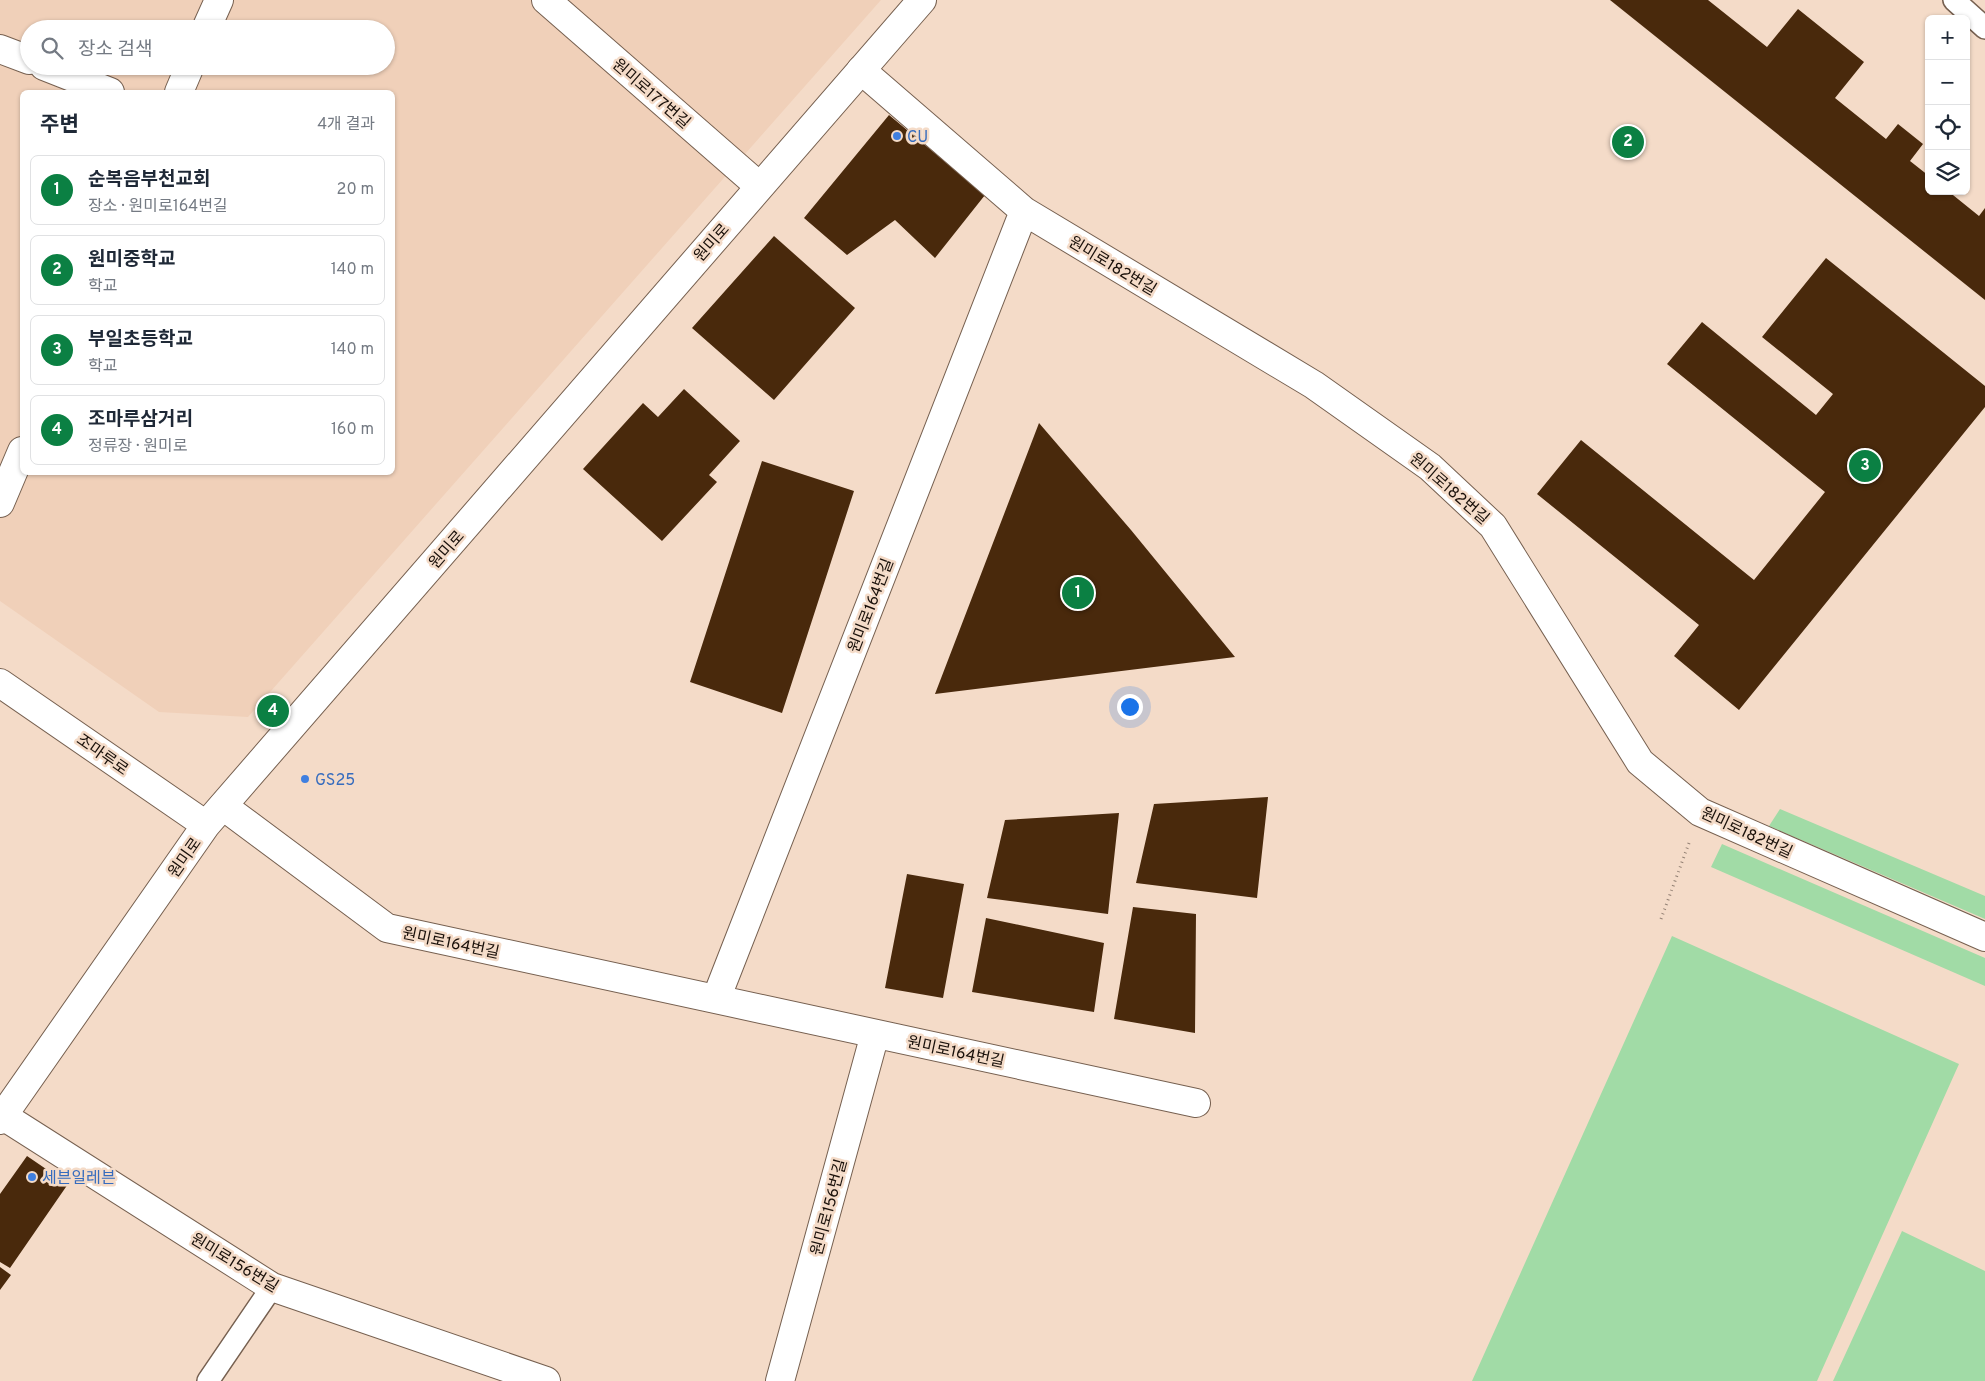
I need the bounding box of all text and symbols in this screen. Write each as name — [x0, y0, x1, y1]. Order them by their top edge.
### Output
map controls — [1925, 15, 1970, 195]
button: + — [1925, 15, 1970, 60]
search box — [20, 20, 395, 75]
icon: search — [38, 34, 66, 62]
text: 장소 검색 — [78, 38, 152, 62]
street label: 원미로177번길 — [608, 55, 694, 134]
button: − — [1925, 60, 1970, 105]
button: locate — [1925, 105, 1970, 150]
text: 주변 — [40, 112, 79, 139]
text: 4개 결과 — [317, 115, 375, 135]
pin: 2 — [1612, 123, 1644, 161]
place label: CU — [907, 128, 928, 148]
marker: CU — [891, 130, 903, 142]
button: layers — [1925, 150, 1970, 195]
text: 순복음부천교회 — [88, 168, 210, 192]
text: 1 — [54, 180, 60, 200]
text: 20 m — [337, 180, 374, 200]
text: 장소 · 원미로164번길 — [88, 197, 228, 217]
street label: 원미로 — [690, 220, 735, 267]
street label: 원미로182번길 — [1064, 233, 1159, 301]
text: 원미중학교 — [88, 248, 175, 272]
text: 2 — [52, 260, 62, 280]
text: 140 m — [331, 260, 374, 280]
text: 학교 — [88, 277, 117, 297]
text: 부일초등학교 — [88, 328, 193, 352]
text: 3 — [52, 340, 62, 360]
text: 140 m — [331, 340, 374, 360]
text: 학교 — [88, 357, 117, 377]
text: 조마루삼거리 — [88, 408, 193, 432]
text: 4 — [52, 420, 62, 440]
text: 160 m — [331, 420, 374, 440]
text: 정류장 · 원미로 — [88, 437, 187, 457]
pin: 3 — [1849, 447, 1881, 485]
street label: 원미로182번길 — [1405, 450, 1493, 529]
street label: 원미로 — [425, 527, 470, 574]
street label: 원미로164번길 — [845, 556, 899, 656]
pin: 1 — [1062, 574, 1094, 612]
pin: 4 — [257, 692, 289, 730]
your location — [1117, 694, 1143, 720]
street label: 조마루로 — [72, 731, 132, 781]
place label: GS25 — [315, 771, 355, 791]
marker: GS25 — [299, 773, 311, 785]
street label: 원미로182번길 — [1697, 804, 1795, 864]
street label: 원미로 — [165, 834, 207, 882]
street label: 원미로164번길 — [400, 924, 501, 964]
street label: 원미로164번길 — [905, 1033, 1006, 1073]
street label: 원미로156번길 — [807, 1157, 852, 1258]
place label: 세븐일레븐 — [42, 1169, 116, 1189]
marker: 세븐일레븐 — [26, 1171, 38, 1183]
street label: 원미로156번길 — [186, 1230, 282, 1298]

